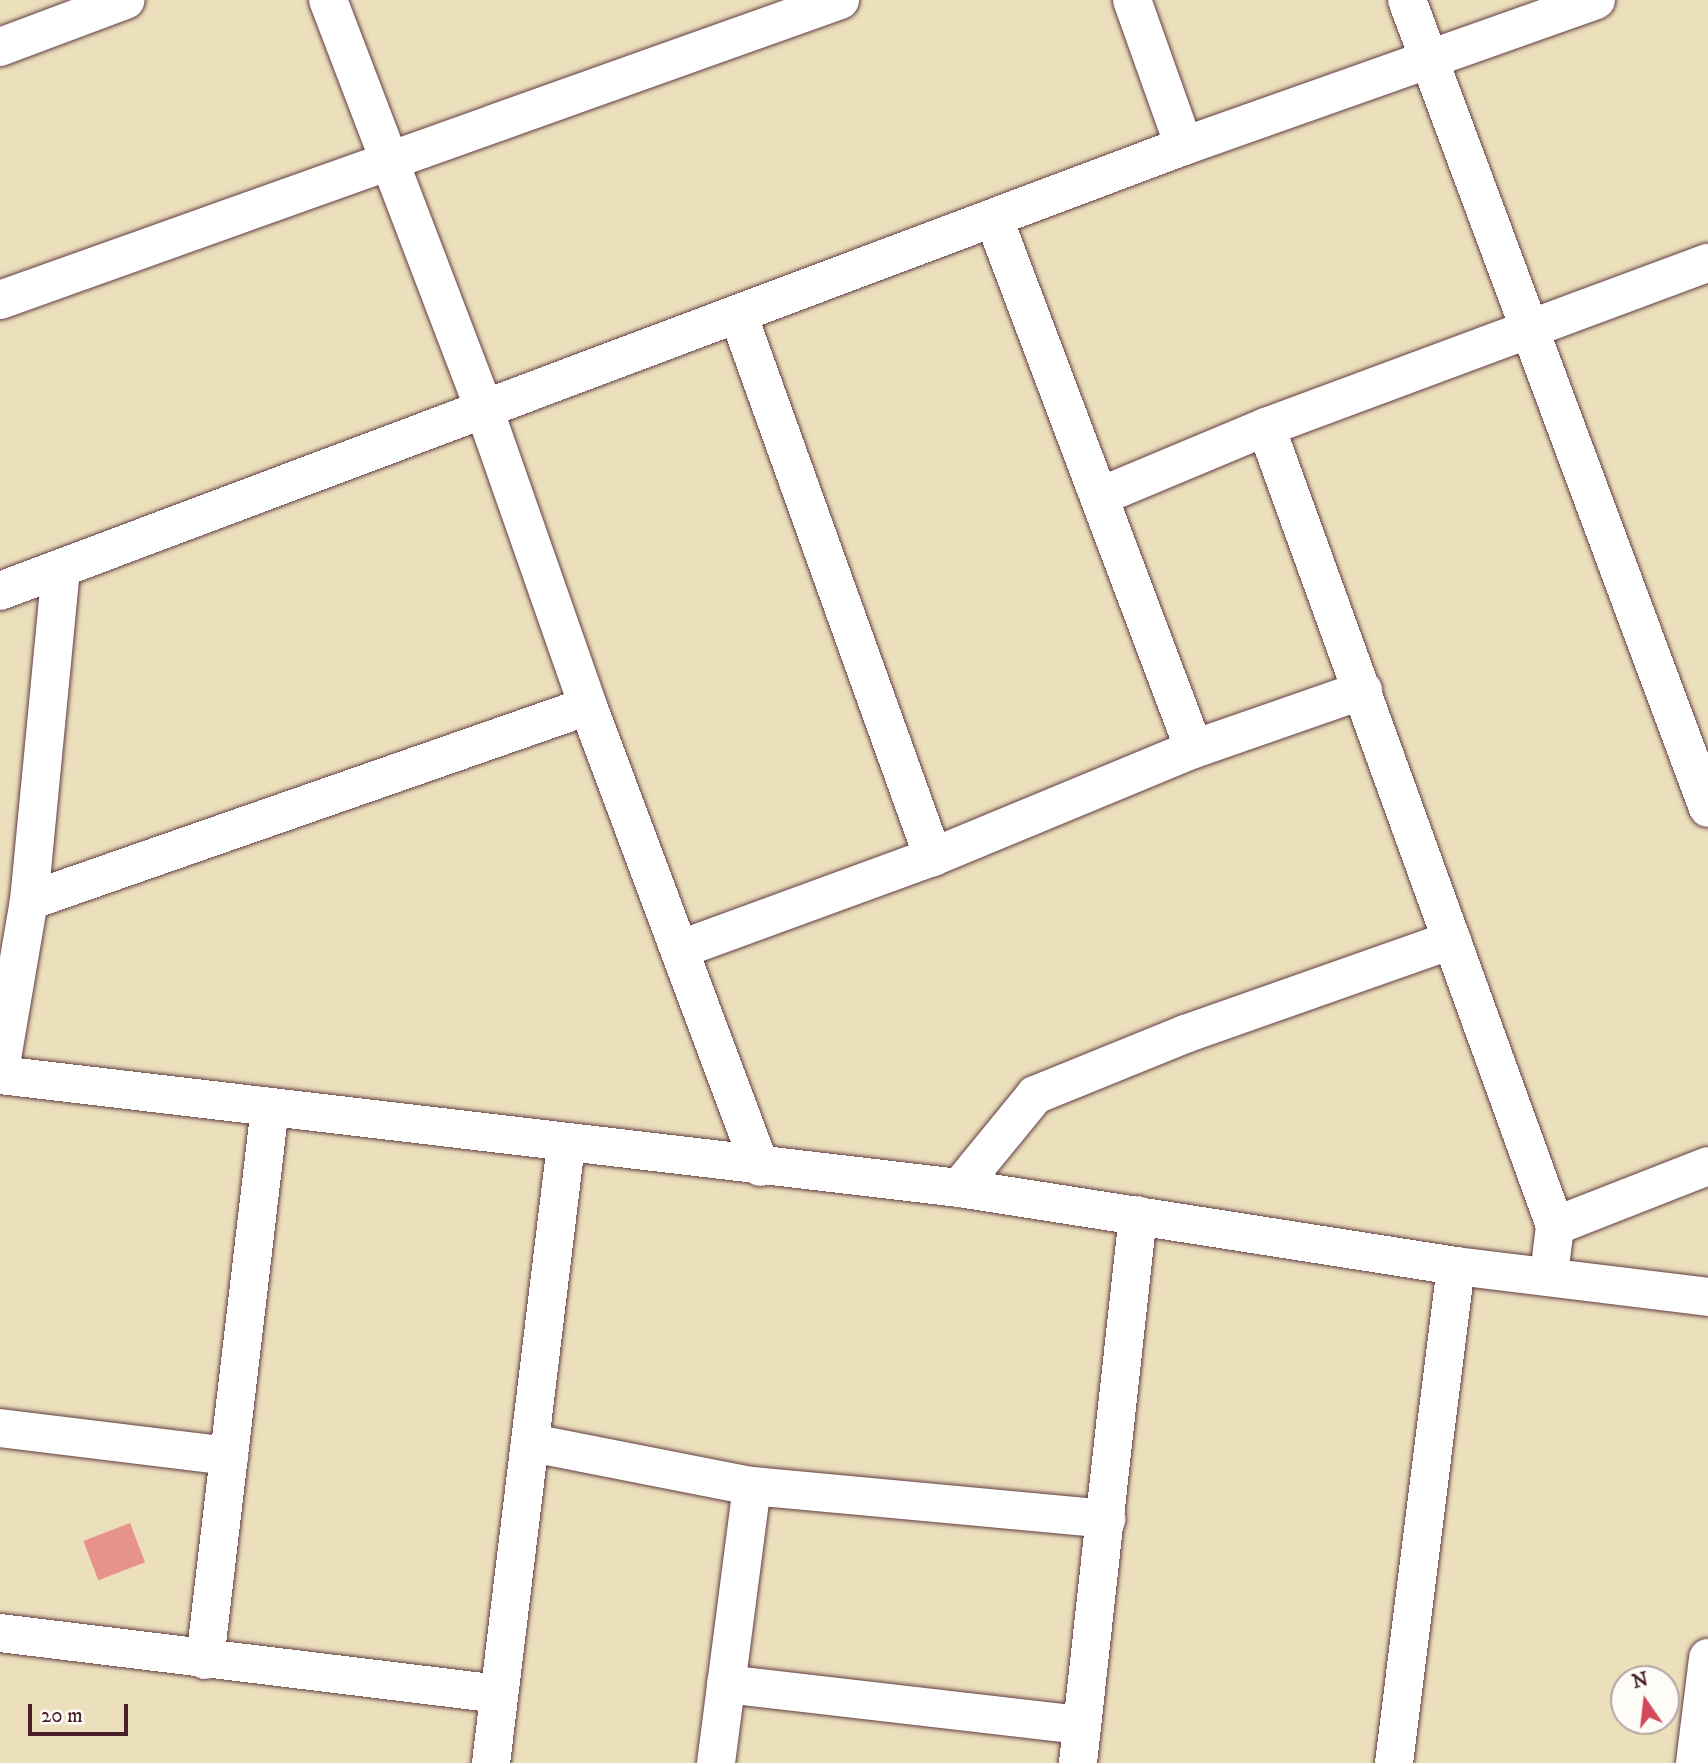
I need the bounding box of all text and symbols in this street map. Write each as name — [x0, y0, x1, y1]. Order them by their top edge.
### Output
north arrow — [1610, 1665, 1680, 1735]
text: N — [1630, 1668, 1651, 1694]
scale bar — [32, 1690, 131, 1734]
text: 20 m — [41, 1703, 83, 1729]

